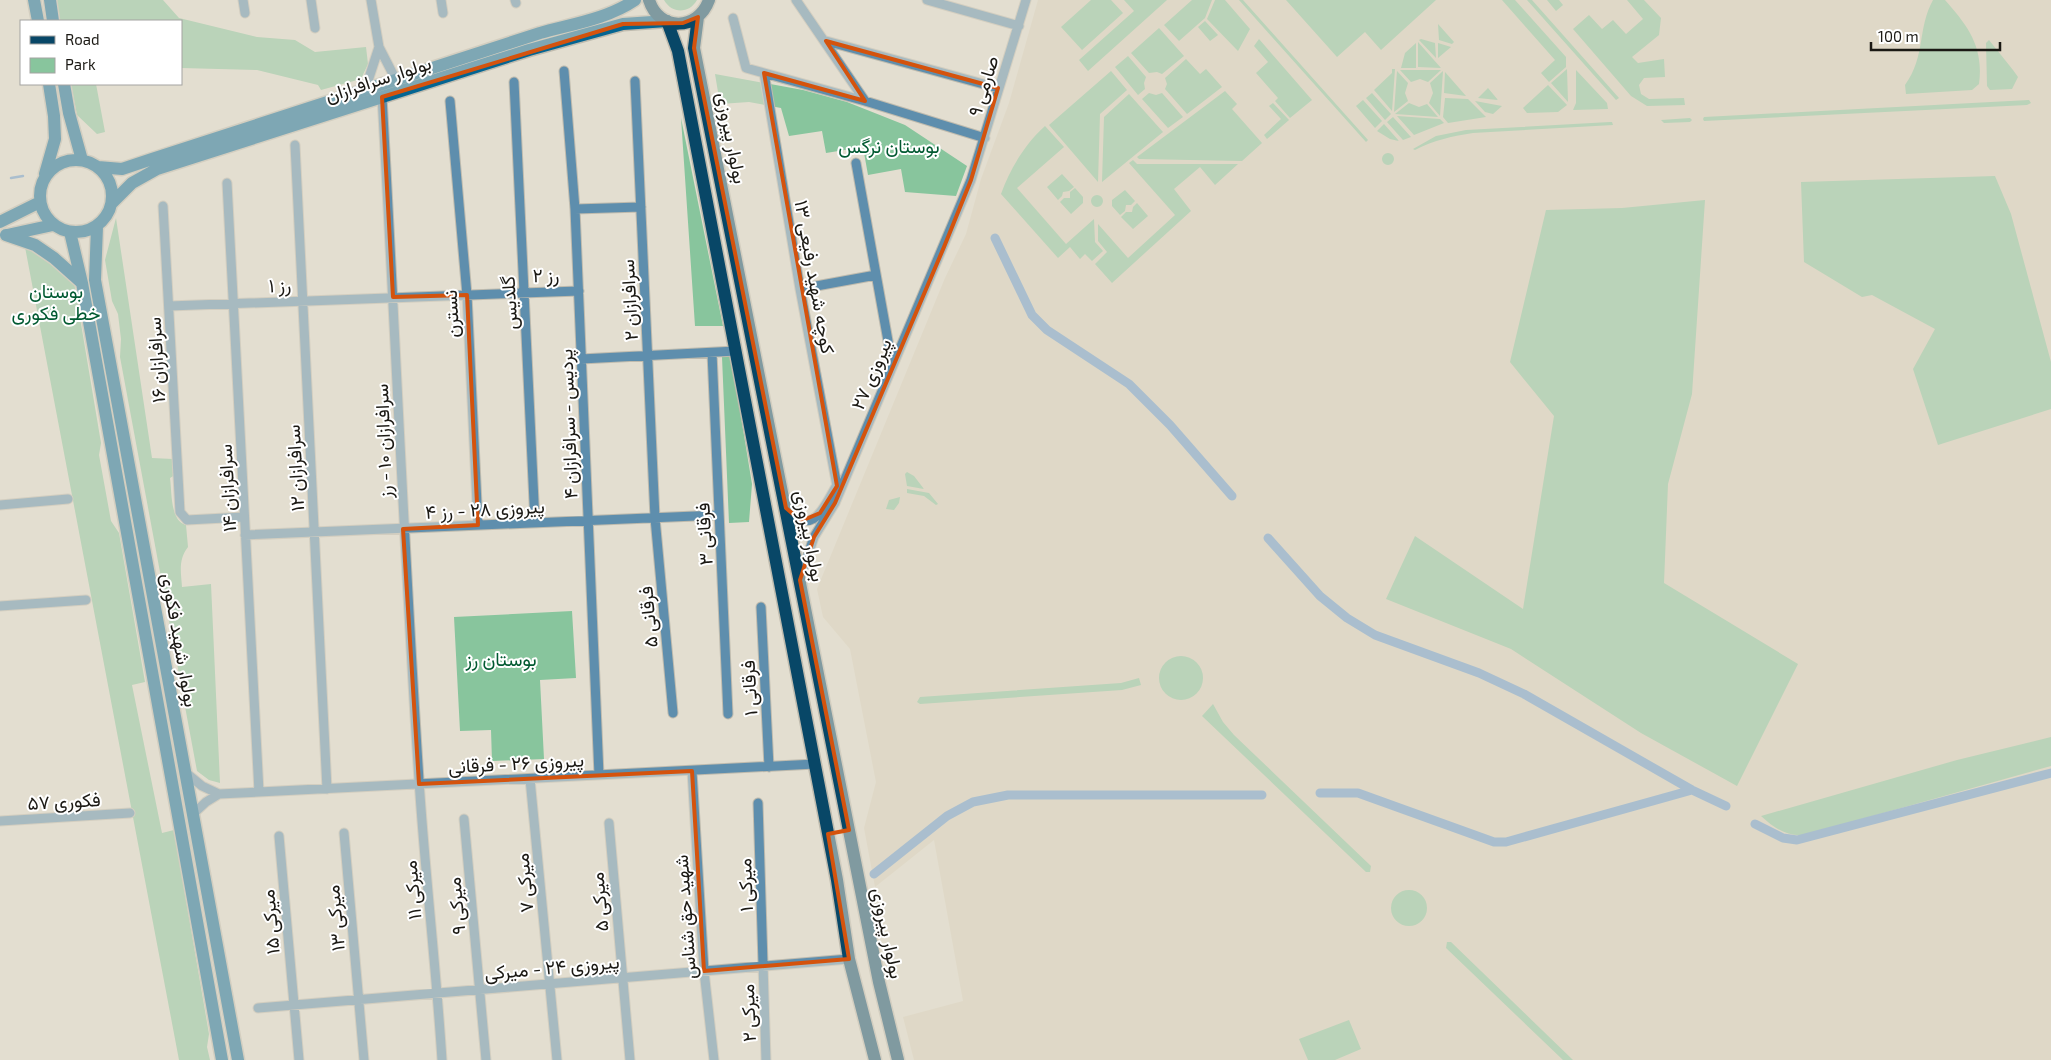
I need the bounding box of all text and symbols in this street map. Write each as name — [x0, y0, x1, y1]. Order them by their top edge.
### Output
legend — [20, 20, 182, 85]
scale bar — [1871, 20, 2000, 52]
text: 100 m — [1878, 27, 1919, 45]
text: Road — [65, 30, 100, 48]
street label: بولوار سرافرازان — [322, 51, 434, 107]
street label: صارمی ۹ — [962, 53, 1004, 119]
text: Park — [65, 55, 96, 73]
street label: بولوار پیروزی — [709, 90, 753, 186]
park label: بوستان نرگس — [838, 134, 940, 158]
street label: کوچه شهید رفیعی ۱۳ — [788, 198, 840, 356]
street label: سرافرازان ۲ — [615, 259, 643, 341]
street label: رز ۲ — [532, 263, 560, 287]
street label: رز ۱ — [268, 273, 292, 297]
street label: گلدیس — [496, 275, 522, 331]
park label: بوستان خطی فکوری — [12, 279, 100, 325]
street label: نسترن — [438, 289, 464, 339]
street label: سرافرازان ۱۶ — [142, 316, 170, 404]
street label: پیروزی ۲۷ — [845, 335, 899, 414]
street label: پردیس - سرافرازان ۴ — [553, 349, 585, 499]
street label: سرافرازان ۱۰ - رز — [369, 383, 397, 500]
street label: سرافرازان ۱۲ — [281, 424, 309, 512]
street label: سرافرازان ۱۴ — [213, 444, 241, 532]
street label: بولوار پیروزی — [787, 488, 831, 584]
street label: پیروزی ۲۸ - رز ۴ — [425, 494, 546, 526]
street label: فرقانی ۳ — [690, 502, 718, 566]
street label: بولوار شهید فکوری — [156, 571, 204, 709]
street label: فرقانی ۵ — [633, 585, 663, 649]
park label: بوستان رز — [464, 647, 537, 671]
street label: فرقانی ۱ — [736, 659, 762, 717]
street label: پیروزی ۲۶ - فرقانی — [447, 747, 585, 781]
street label: فکوری ۵۷ — [27, 787, 101, 815]
street label: میرکی ۷ — [509, 852, 539, 914]
street label: شهید حق شناس — [669, 854, 701, 980]
street label: میرکی ۱ — [732, 858, 758, 912]
street label: میرکی ۱۱ — [397, 859, 427, 921]
street label: میرکی ۵ — [584, 871, 614, 933]
street label: میرکی ۹ — [442, 876, 470, 936]
street label: میرکی ۱۳ — [320, 884, 350, 952]
street label: بولوار پیروزی — [865, 885, 909, 981]
street label: میرکی ۱۵ — [255, 889, 285, 955]
street label: پیروزی ۲۴ - میرکی — [483, 949, 621, 987]
street label: میرکی ۲ — [735, 983, 761, 1043]

